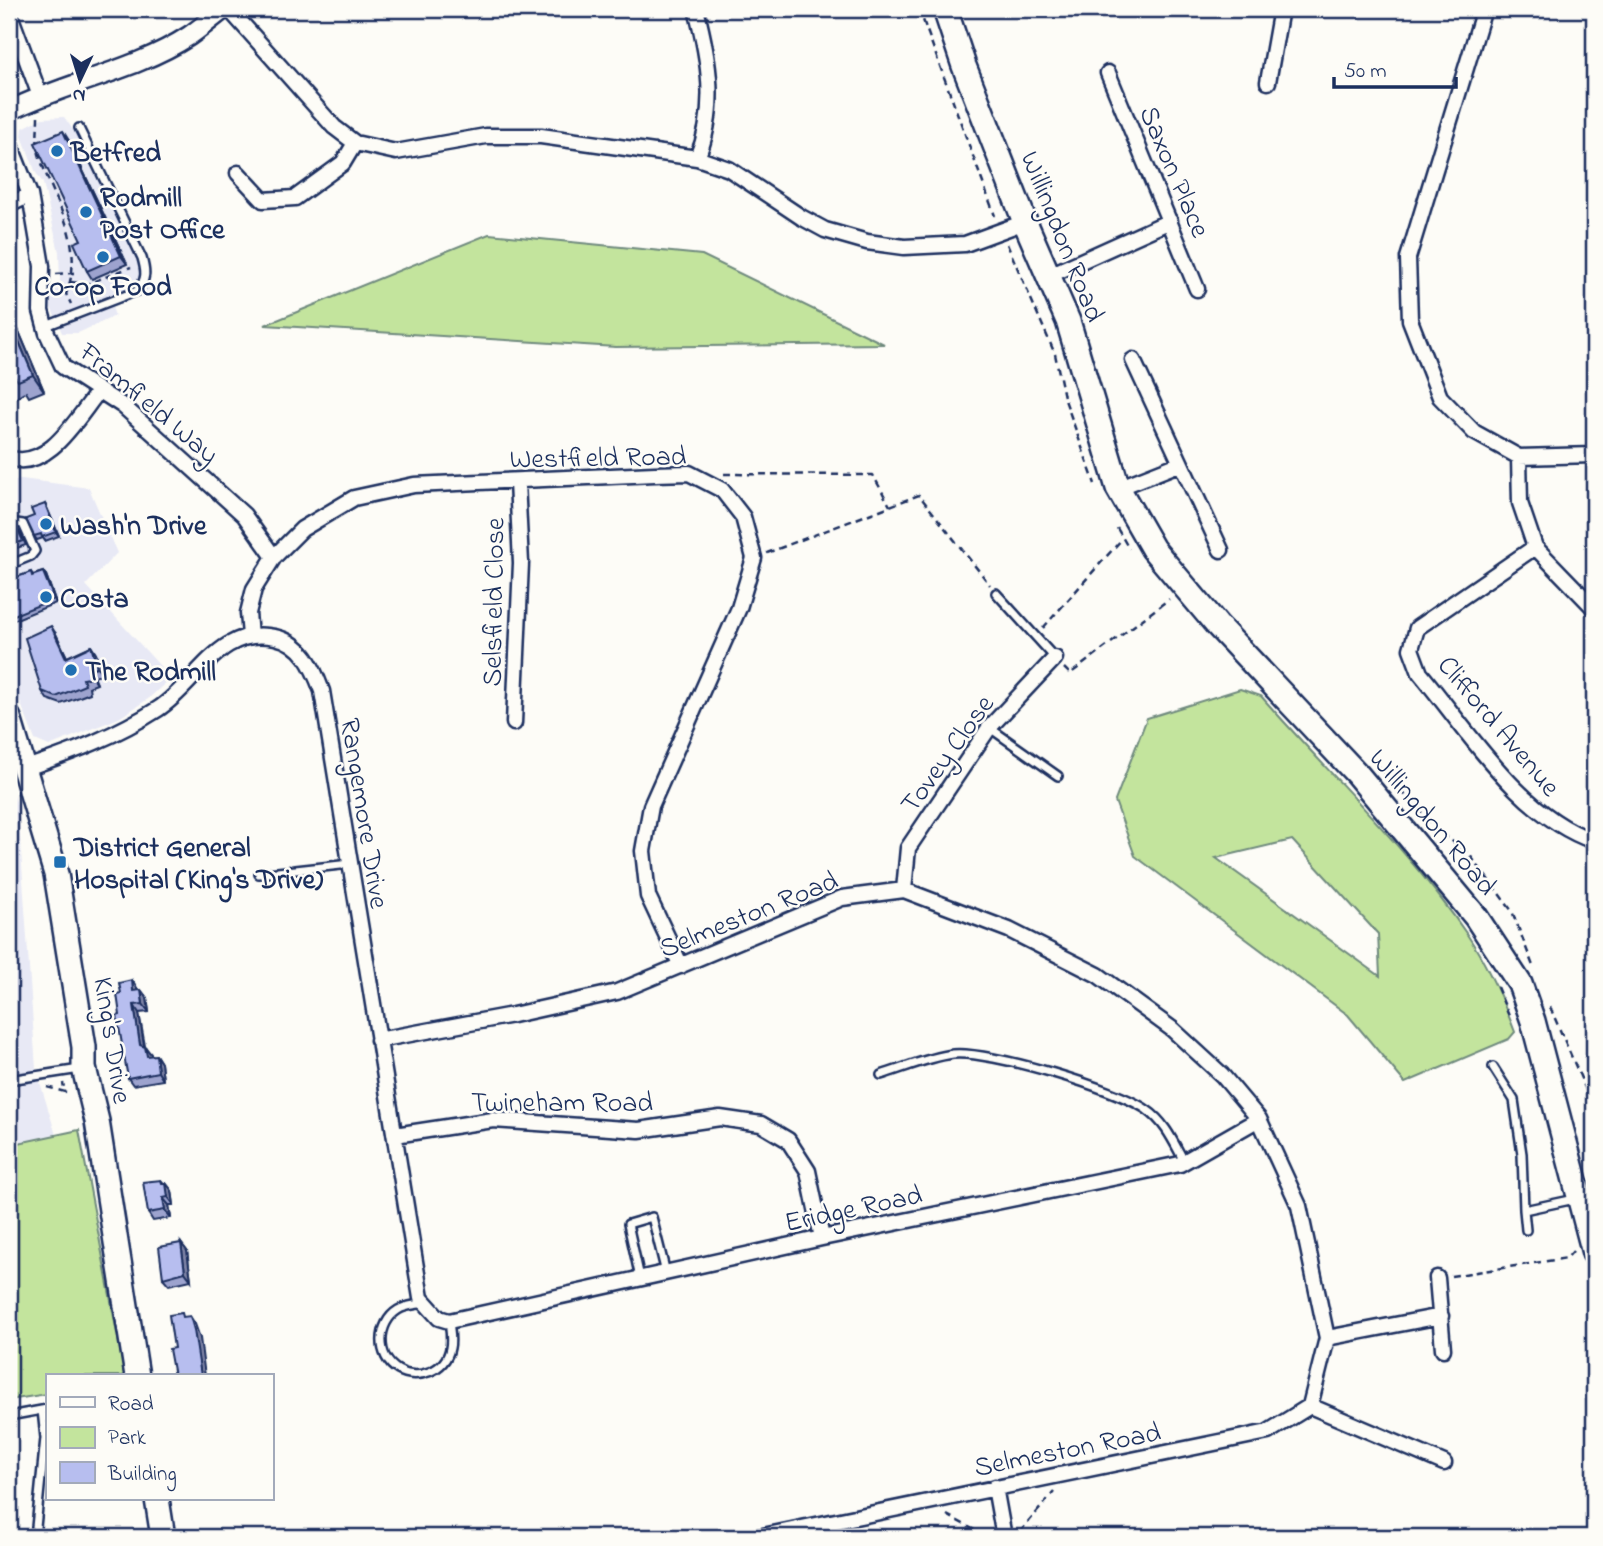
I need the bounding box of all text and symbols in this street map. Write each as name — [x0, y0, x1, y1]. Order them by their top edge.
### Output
north arrow — [46, 46, 116, 116]
scale bar — [1334, 46, 1456, 90]
text: 50 m — [1344, 57, 1387, 87]
text: N — [71, 81, 86, 108]
street label: Saxon Place — [1127, 100, 1219, 245]
place label: Betfred — [69, 134, 161, 175]
marker: Betfred — [49, 143, 65, 159]
street label: Willingdon Road — [1008, 146, 1114, 329]
place label: Rodmill Post Office — [100, 179, 226, 252]
marker: Rodmill Post Office — [78, 204, 94, 220]
marker: Co-op Food — [95, 249, 111, 265]
place label: Co-op Food — [34, 268, 172, 309]
street label: Framfield Way — [68, 333, 227, 476]
street label: Westfield Road — [509, 437, 687, 482]
place label: Wash'n Drive — [60, 507, 208, 548]
marker: Wash'n Drive — [38, 516, 54, 532]
street label: Selsfield Close — [474, 517, 517, 687]
place label: Costa — [60, 580, 129, 621]
marker: Costa — [38, 589, 54, 605]
street label: Clifford Avenue — [1426, 648, 1569, 807]
place label: The Rodmill — [85, 653, 216, 694]
marker: The Rodmill — [63, 662, 79, 678]
street label: Tovey Close — [892, 687, 1006, 823]
street label: Rangemore Drive — [327, 715, 398, 912]
street label: Willingdon Road — [1357, 741, 1505, 906]
place label: District General Hospital (King's Drive) — [72, 829, 324, 903]
marker: District General Hospital (King's Drive) — [52, 854, 68, 870]
street label: Selmeston Road — [654, 862, 845, 971]
street label: King's Drive — [80, 974, 141, 1107]
street label: Twineham Road — [471, 1084, 653, 1125]
street label: Eridge Road — [781, 1176, 926, 1245]
legend — [46, 1374, 273, 1500]
text: Road — [108, 1390, 154, 1420]
street label: Selmeston Road — [971, 1413, 1165, 1490]
text: Park — [108, 1424, 147, 1454]
text: Building — [107, 1460, 177, 1492]

